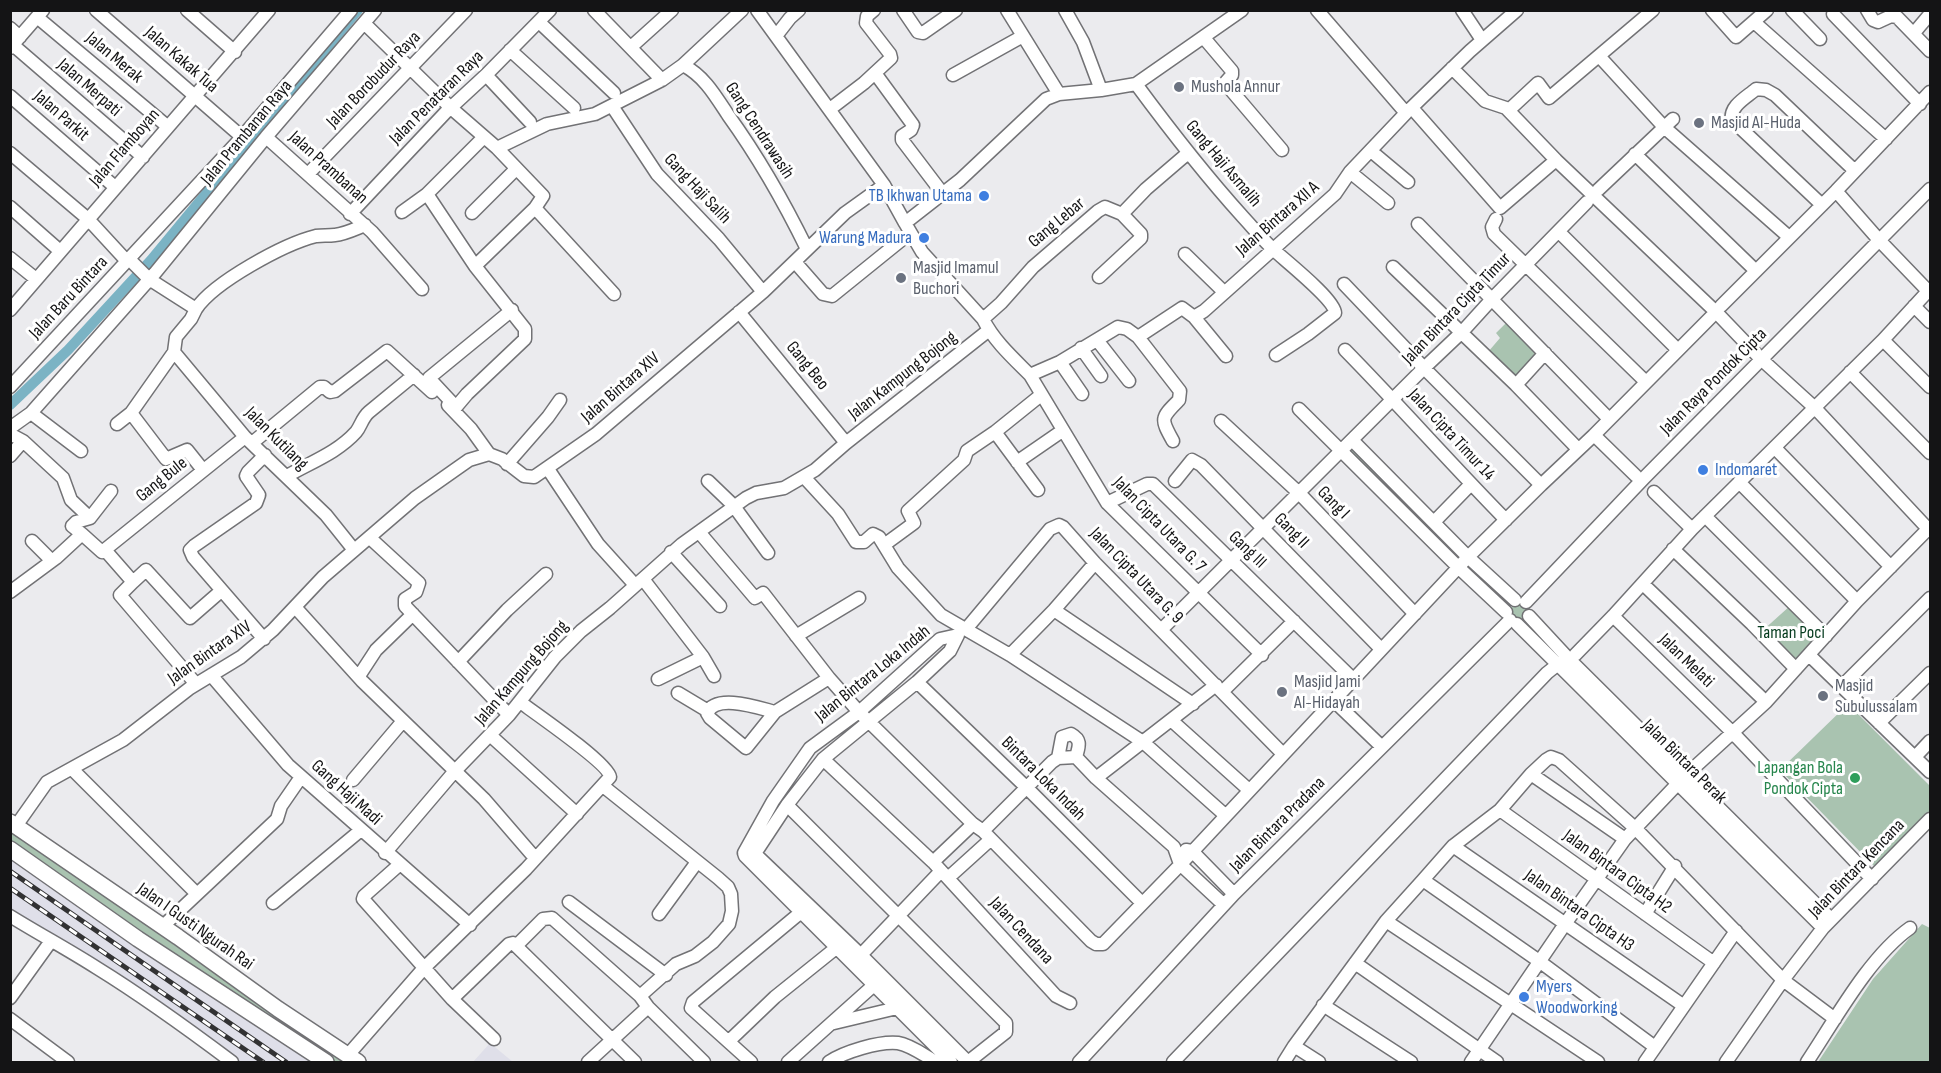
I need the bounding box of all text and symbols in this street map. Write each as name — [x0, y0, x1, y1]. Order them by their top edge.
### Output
street label: Jalan Kakak Tua — [140, 22, 222, 98]
street label: Jalan Borobudur Raya — [323, 27, 425, 133]
street label: Jalan Merak — [81, 28, 147, 88]
street label: Jalan Penataran Raya — [385, 46, 489, 150]
street label: Jalan Merpati — [53, 54, 125, 122]
street label: Jalan Prambanan Raya — [197, 76, 297, 190]
place label: Mushola Annur — [1191, 76, 1280, 98]
street label: Gang Cendrawasih — [720, 79, 798, 183]
marker: Mushola Annur — [1172, 80, 1186, 94]
street label: Jalan Parkit — [29, 86, 93, 146]
street label: Jalan Flamboyan — [85, 105, 165, 191]
place label: Masjid Al-Huda — [1711, 112, 1801, 134]
street label: Gang Haji Asmalih — [1180, 116, 1266, 212]
marker: Masjid Al-Huda — [1692, 116, 1706, 130]
street label: Jalan Prambanan — [284, 127, 372, 209]
street label: Gang Haji Salih — [659, 149, 735, 229]
street label: Jalan Bintara XII A — [1232, 177, 1324, 261]
place label: TB Ikhwan Utama — [869, 185, 972, 207]
marker: TB Ikhwan Utama — [977, 189, 991, 203]
street label: Gang Lebar — [1024, 193, 1090, 253]
place label: Warung Madura — [819, 227, 912, 249]
marker: Warung Madura — [917, 231, 931, 245]
street label: Jalan Bintara Cipta Timur — [1398, 249, 1516, 369]
street label: Jalan Baru Bintara — [25, 252, 113, 344]
place label: Masjid Imamul Buchori — [913, 257, 999, 300]
marker: Masjid Imamul Buchori — [894, 271, 908, 285]
street label: Jalan Raya Pondok Cipta — [1656, 324, 1772, 440]
street label: Jalan Kampung Bojong — [844, 327, 962, 425]
street label: Gang Beo — [781, 337, 833, 395]
street label: Jalan Bintara XIV — [577, 348, 665, 428]
street label: Jalan Cipta Timur 14 — [1403, 385, 1499, 485]
street label: Jalan Kutilang — [240, 403, 312, 475]
street label: Gang Bule — [132, 453, 192, 507]
place label: Indomaret — [1715, 459, 1777, 481]
marker: Indomaret — [1696, 463, 1710, 477]
street label: Jalan Cipta Utara G. 7 — [1108, 473, 1210, 577]
street label: Gang I — [1312, 482, 1354, 524]
street label: Gang II — [1269, 509, 1313, 553]
street label: Jalan Cipta Utara G. 9 — [1085, 523, 1187, 629]
street label: Gang III — [1224, 527, 1270, 573]
street label: Jalan Bintara XIV — [164, 616, 256, 690]
street label: Jalan Kampung Bojong — [471, 616, 573, 730]
street label: Jalan Bintara Loka Indah — [811, 621, 935, 727]
park label: Taman Poci — [1757, 622, 1825, 644]
street label: Jalan Melati — [1654, 629, 1718, 693]
place label: Masjid Jami Al-Hidayah — [1294, 671, 1361, 714]
place label: Masjid Subulussalam — [1835, 675, 1918, 718]
marker: Masjid Jami Al-Hidayah — [1275, 685, 1289, 699]
marker: Masjid Subulussalam — [1816, 689, 1830, 703]
street label: Jalan Bintara Perak — [1637, 715, 1731, 809]
street label: Bintara Loka Indah — [996, 732, 1090, 826]
street label: Gang Haji Madi — [306, 756, 386, 830]
place label: Lapangan Bola Pondok Cipta — [1757, 757, 1843, 800]
marker: Lapangan Bola Pondok Cipta — [1848, 771, 1862, 785]
street label: Jalan Bintara Pradana — [1226, 773, 1330, 877]
street label: Jalan Bintara Kencana — [1804, 815, 1910, 923]
street label: Jalan Bintara Cipta H2 — [1558, 825, 1676, 919]
street label: Jalan Bintara Cipta H3 — [1520, 865, 1638, 957]
street label: Jalan I Gusti Ngurah Rai — [133, 879, 257, 975]
street label: Jalan Cendana — [984, 893, 1058, 969]
place label: Myers Woodworking — [1536, 976, 1618, 1018]
marker: Myers Woodworking — [1517, 990, 1531, 1004]

